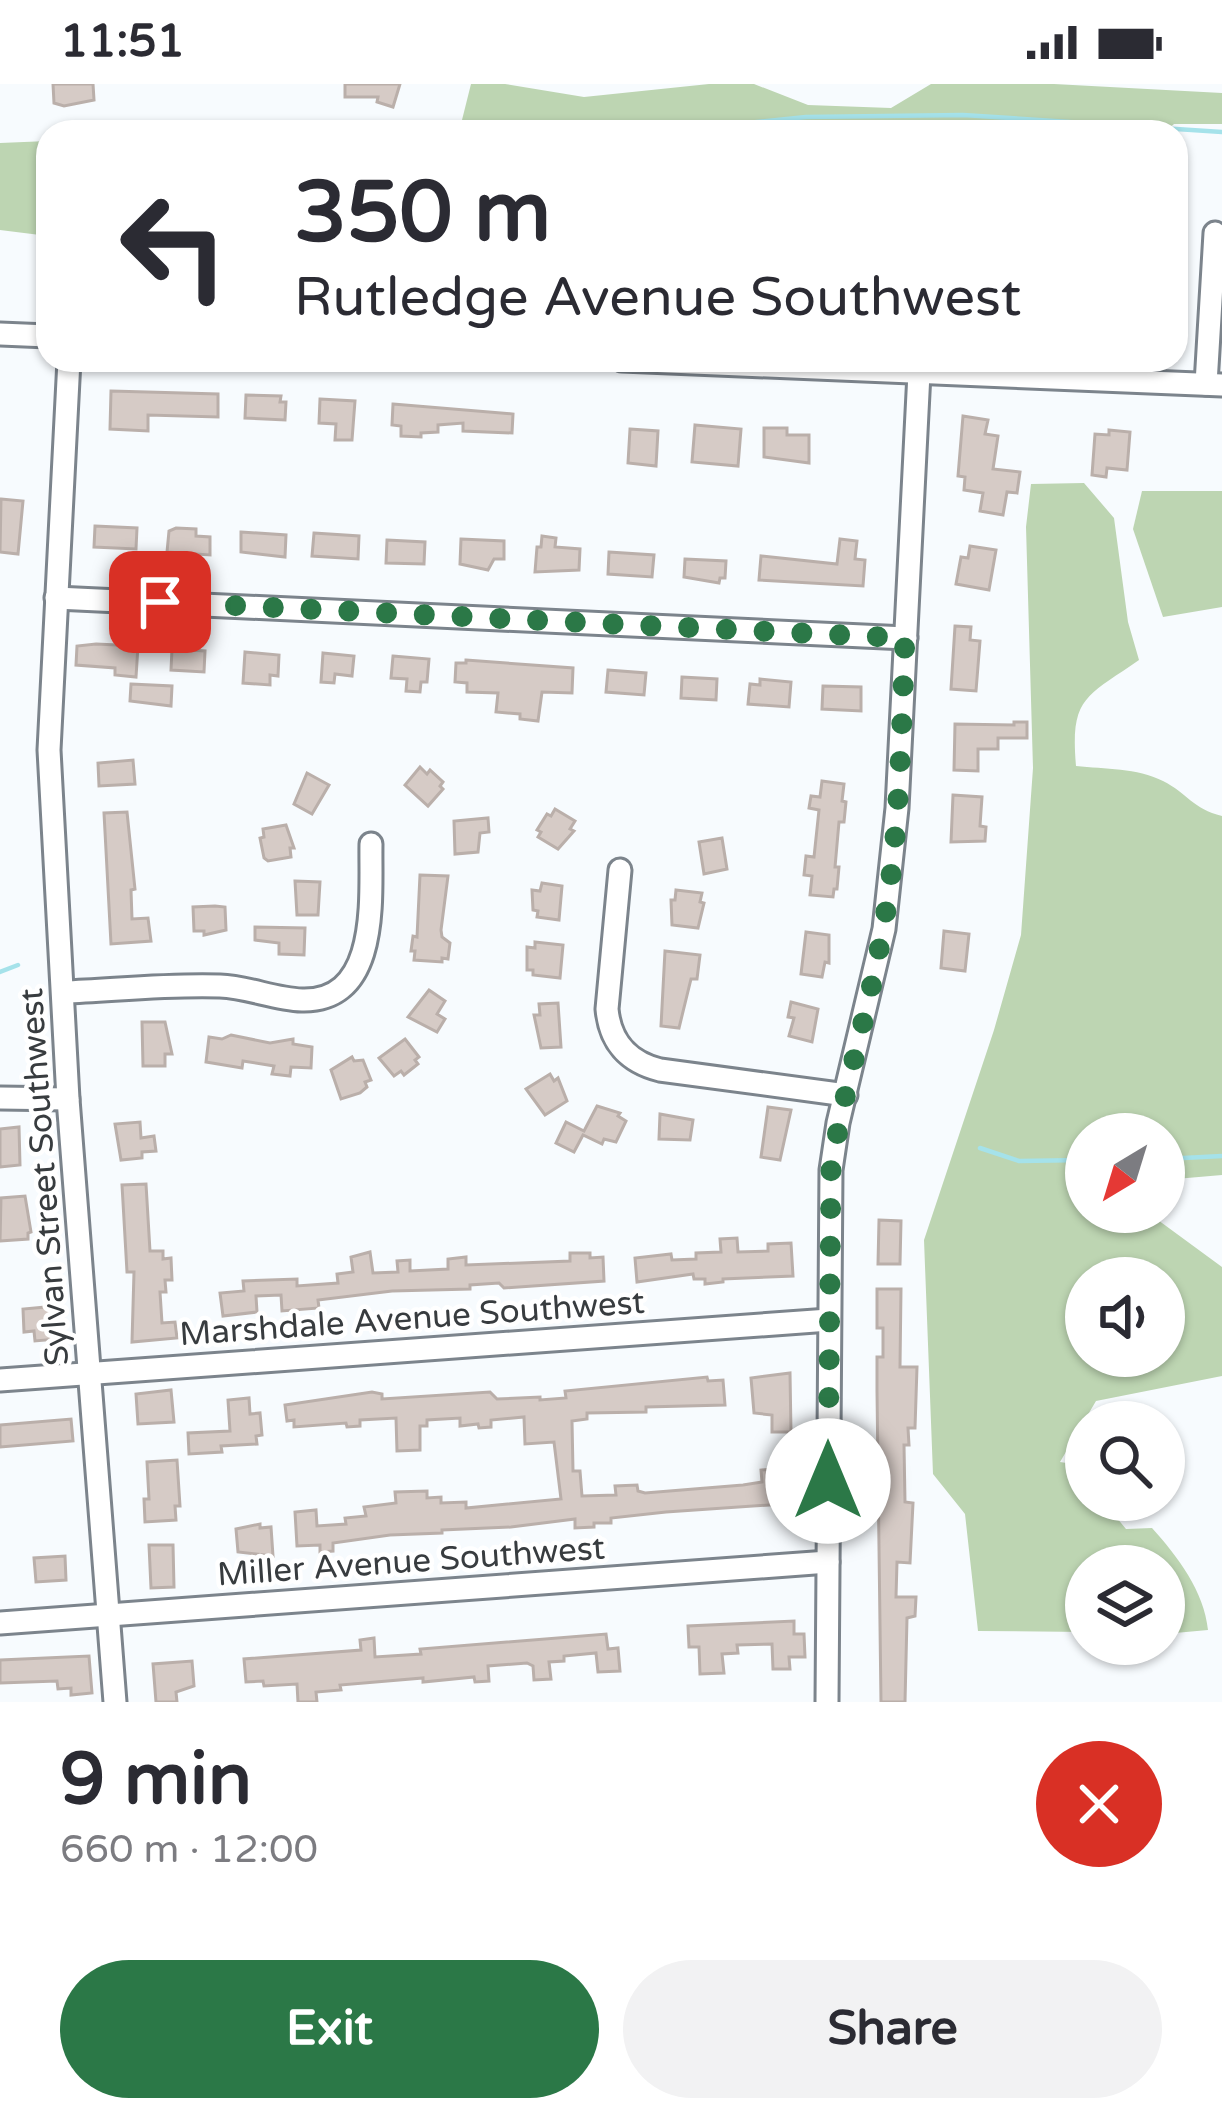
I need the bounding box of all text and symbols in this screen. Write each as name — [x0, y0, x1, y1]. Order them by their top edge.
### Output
text: 11:51 — [60, 15, 185, 69]
text: 350 m — [294, 163, 551, 264]
icon: left — [96, 168, 252, 324]
text: Rutledge Avenue Southwest — [294, 265, 1021, 330]
pin — [109, 551, 211, 653]
icon: arrive — [127, 569, 193, 635]
street label: Sylvan Street Southwest — [12, 987, 77, 1367]
north arrow — [1065, 1113, 1185, 1233]
map controls — [1065, 1113, 1185, 1665]
button: sound — [1065, 1257, 1185, 1377]
street label: Marshdale Avenue Southwest — [178, 1283, 646, 1354]
button: search — [1065, 1401, 1185, 1521]
position arrow — [765, 1418, 891, 1544]
street label: Miller Avenue Southwest — [216, 1528, 606, 1595]
button: layers — [1065, 1545, 1185, 1665]
text: 9 min — [60, 1737, 252, 1824]
button: close — [1036, 1741, 1162, 1867]
text: 660 m · 12:00 — [60, 1826, 318, 1873]
button: Exit — [60, 1960, 599, 2098]
button: Share — [623, 1960, 1162, 2098]

